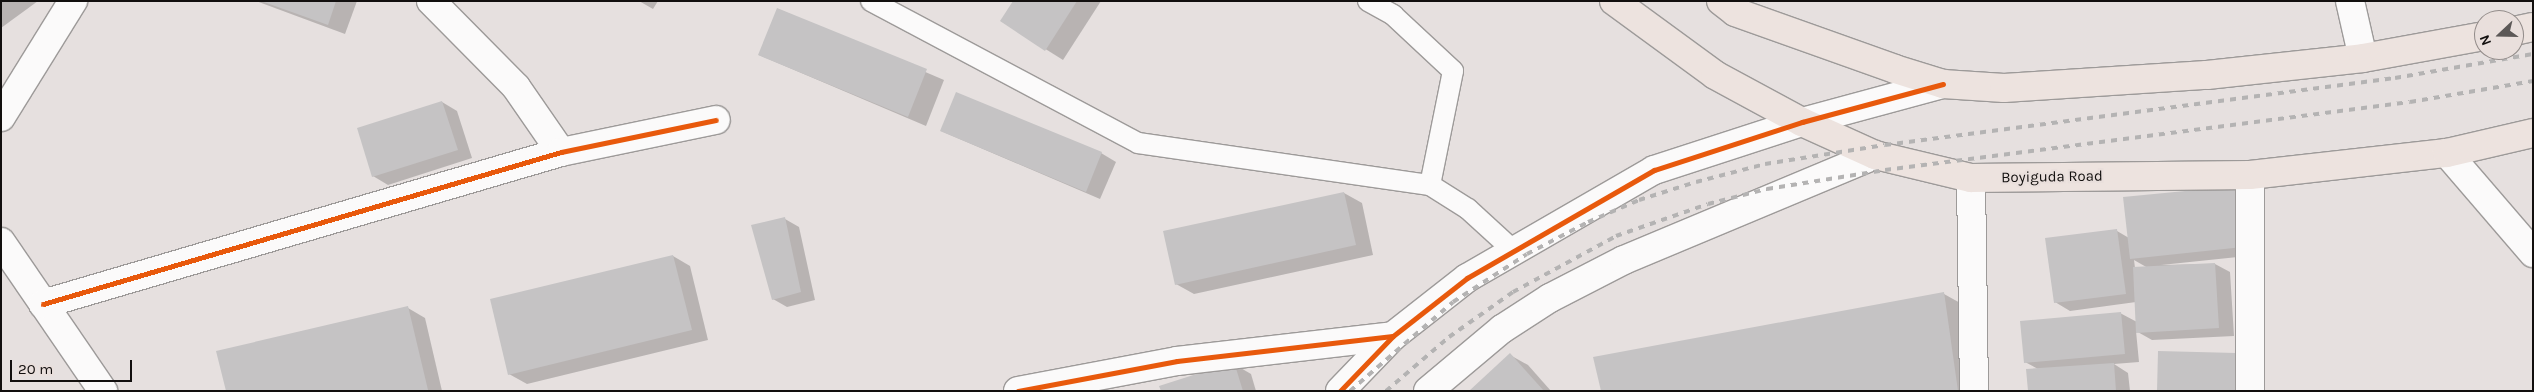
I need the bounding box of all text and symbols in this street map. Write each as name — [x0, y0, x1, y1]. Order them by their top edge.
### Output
north arrow — [2474, 10, 2524, 60]
text: N — [2476, 32, 2495, 48]
street label: Boyiguda Road — [2001, 167, 2103, 187]
scale bar — [12, 350, 135, 382]
text: 20 m — [18, 360, 53, 378]

